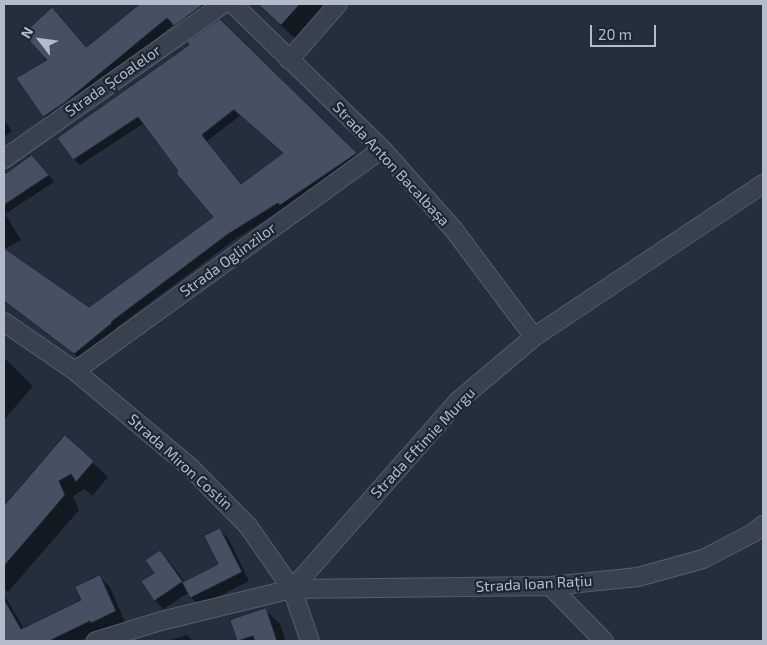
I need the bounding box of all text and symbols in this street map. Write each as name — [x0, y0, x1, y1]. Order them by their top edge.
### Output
north arrow — [15, 15, 65, 65]
scale bar — [592, 15, 658, 47]
text: N — [17, 24, 36, 41]
text: 20 m — [598, 25, 632, 43]
street label: Strada Școalelor — [62, 41, 164, 121]
street label: Strada Anton Bacalbașa — [329, 98, 453, 230]
street label: Strada Oglinzilor — [177, 219, 279, 301]
street label: Strada Eftimie Murgu — [367, 384, 479, 502]
street label: Strada Miron Costin — [124, 410, 236, 514]
street label: Strada Ioan Rațiu — [475, 572, 593, 596]

